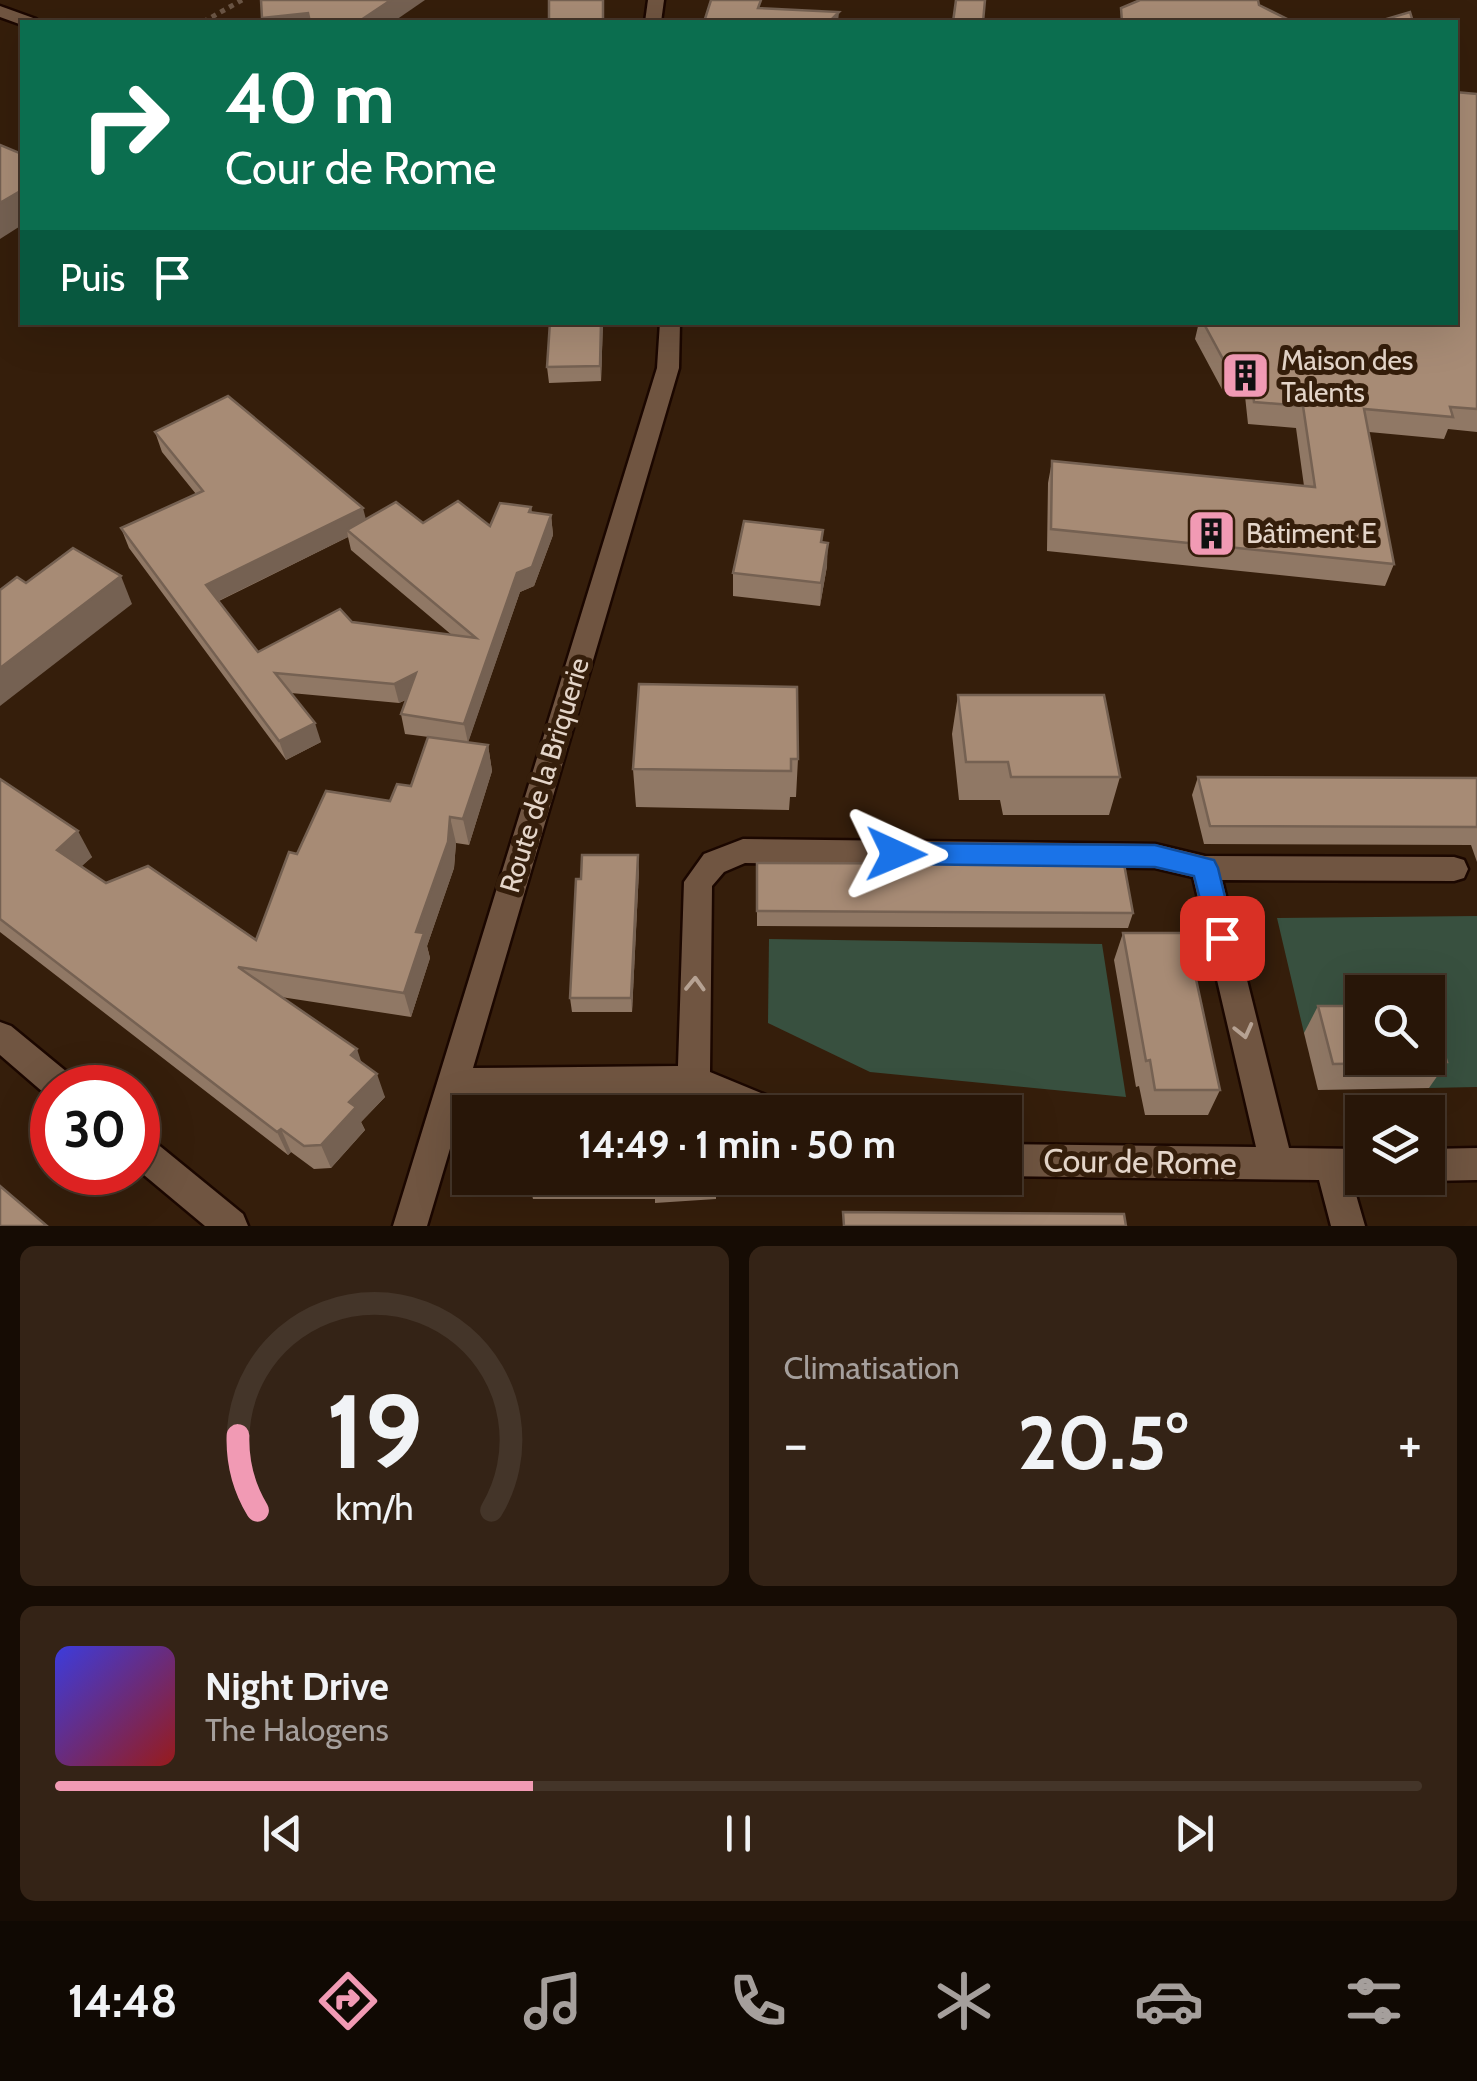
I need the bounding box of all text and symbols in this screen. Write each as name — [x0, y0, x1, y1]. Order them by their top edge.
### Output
text: 40 m — [225, 55, 394, 141]
icon: right — [60, 60, 190, 190]
text: Cour de Rome — [225, 141, 496, 195]
icon: arrive — [145, 250, 200, 305]
text: Puis — [60, 254, 125, 301]
place label: Maison des Talents — [1281, 343, 1413, 409]
building icon: Maison des Talents — [1220, 350, 1272, 402]
building icon: Bâtiment E — [1185, 507, 1237, 559]
place label: Bâtiment E — [1246, 516, 1377, 550]
street label: Route de la Briquerie — [492, 653, 596, 897]
position arrow — [844, 802, 948, 906]
pin — [1180, 896, 1265, 981]
icon: arrive — [1195, 911, 1250, 966]
one-way arrow — [684, 975, 705, 991]
map controls — [1345, 975, 1445, 1195]
button: search — [1345, 975, 1445, 1075]
one-way arrow — [1232, 1022, 1253, 1039]
speed limit sign: 30 — [30, 1065, 160, 1195]
button: layers — [1345, 1095, 1445, 1195]
text: 14:49 · 1 min · 50 m — [578, 1121, 896, 1168]
street label: Cour de Rome — [1043, 1140, 1237, 1183]
text: Climatisation — [784, 1348, 960, 1387]
text: 19 — [326, 1368, 423, 1494]
text: 20.5° — [1018, 1397, 1188, 1488]
text: − — [784, 1410, 808, 1477]
text: + — [1398, 1410, 1422, 1477]
text: km/h — [335, 1486, 413, 1529]
text: Night Drive — [205, 1663, 389, 1710]
text: The Halogens — [205, 1710, 389, 1749]
icon: previous — [255, 1806, 310, 1861]
icon: pause — [711, 1806, 766, 1861]
icon: next — [1167, 1806, 1222, 1861]
icon: directions — [313, 1966, 383, 2036]
icon: music — [518, 1966, 588, 2036]
icon: phone — [723, 1966, 793, 2036]
icon: climate — [929, 1966, 999, 2036]
icon: car — [1134, 1966, 1204, 2036]
icon: filters — [1339, 1966, 1409, 2036]
text: 14:48 — [68, 1974, 177, 2028]

